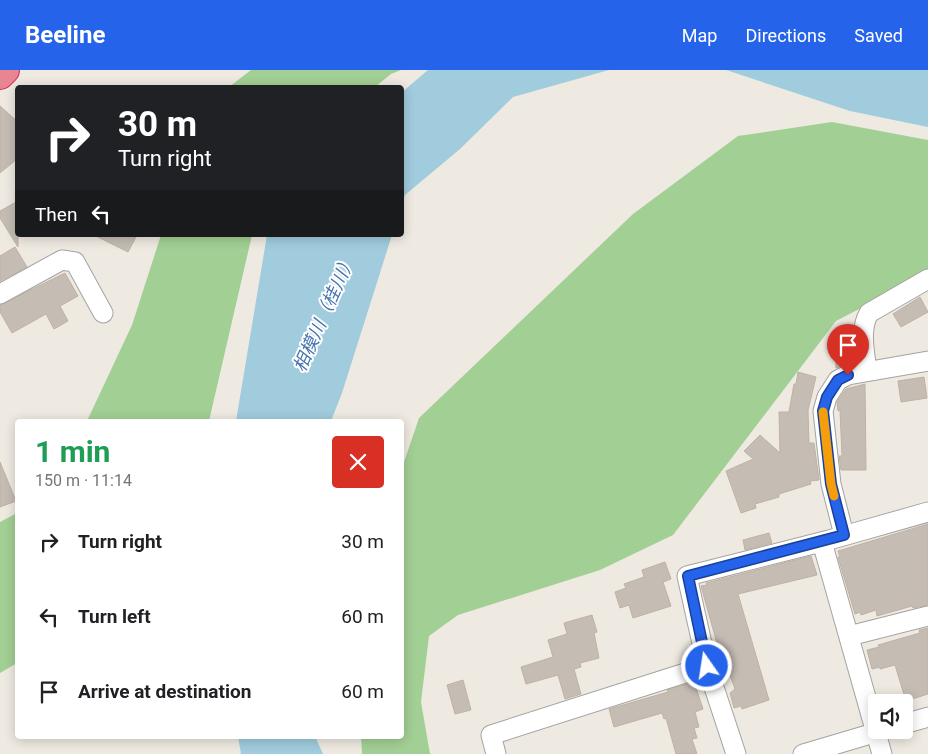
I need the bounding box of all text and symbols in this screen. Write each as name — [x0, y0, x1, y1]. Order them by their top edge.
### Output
text: Beeline — [25, 21, 105, 49]
text: Map — [682, 25, 717, 46]
text: Directions — [745, 25, 826, 46]
text: Saved — [854, 25, 903, 46]
text: 30 m — [118, 104, 197, 145]
icon: right — [35, 105, 100, 170]
text: Turn right — [118, 146, 212, 171]
icon: left — [87, 200, 115, 228]
text: Then — [35, 203, 77, 226]
water label: 相模川（桂川） — [289, 251, 359, 375]
pin — [827, 324, 869, 375]
icon: arrive — [834, 331, 862, 359]
text: 1 min — [35, 434, 110, 469]
button: close — [332, 436, 384, 488]
text: 150 m · 11:14 — [35, 471, 132, 490]
icon: right — [35, 528, 63, 556]
text: Turn right — [78, 530, 162, 553]
text: 30 m — [341, 530, 384, 553]
icon: left — [35, 603, 63, 631]
text: Turn left — [78, 605, 151, 628]
text: 60 m — [341, 605, 384, 628]
position arrow — [680, 639, 732, 691]
icon: arrive — [35, 678, 63, 706]
text: Arrive at destination — [78, 680, 251, 703]
text: 60 m — [341, 680, 384, 703]
map controls — [868, 694, 913, 739]
button: sound — [868, 694, 913, 739]

